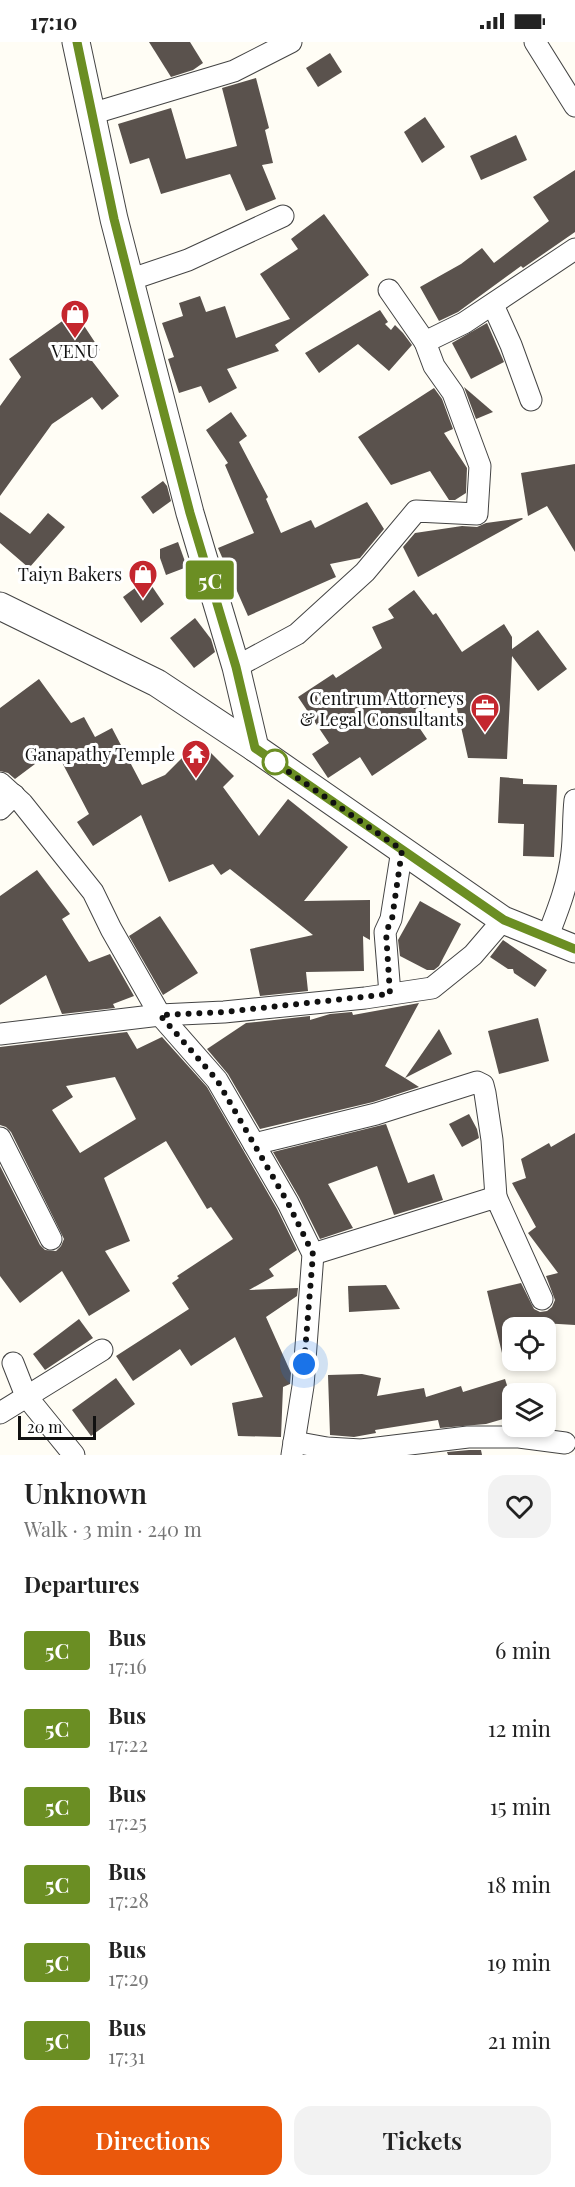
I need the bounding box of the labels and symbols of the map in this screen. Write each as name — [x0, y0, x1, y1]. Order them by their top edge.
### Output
shop icon: VENU — [59, 298, 91, 340]
place label: VENU — [50, 339, 99, 363]
shop icon: Taiyn Bakers — [127, 558, 159, 600]
line badge: 5C — [183, 560, 237, 600]
place label: Taiyn Bakers — [18, 562, 122, 586]
place label: Centrum Attorneys & Legal Consultants — [300, 686, 464, 731]
office icon: Centrum Attorneys & Legal Consultants — [469, 692, 501, 734]
temple icon: Ganapathy Temple — [180, 738, 212, 780]
place label: Ganapathy Temple — [25, 742, 175, 766]
unlabelled marker — [262, 749, 288, 775]
your location — [289, 1349, 319, 1379]
scale bar — [18, 1413, 96, 1440]

